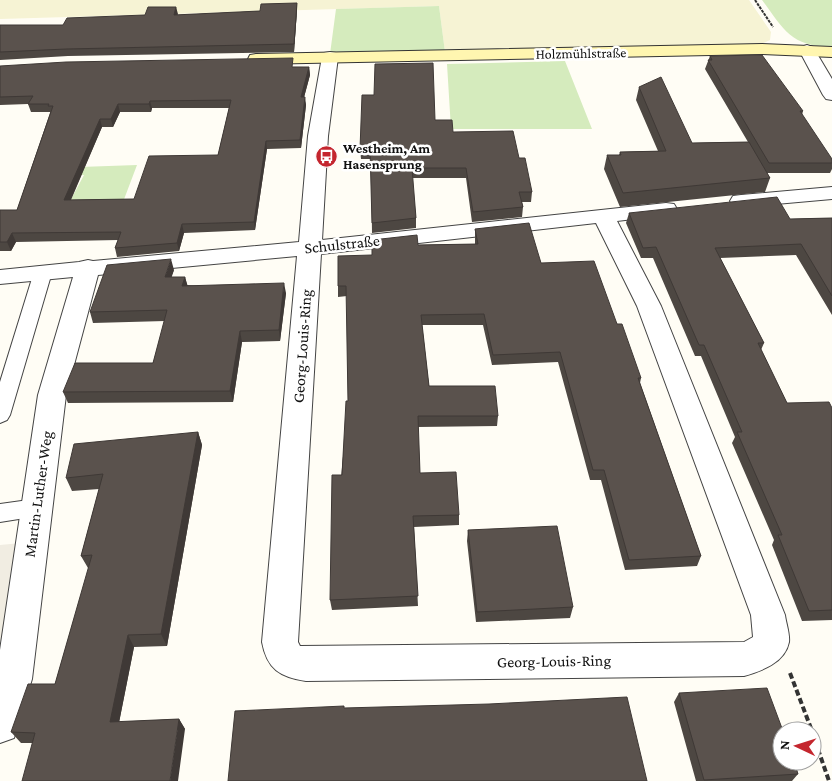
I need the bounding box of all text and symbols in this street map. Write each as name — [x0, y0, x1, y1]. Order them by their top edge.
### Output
street label: Holzmühlstraße — [535, 44, 627, 62]
place label: Westheim, Am Hasensprung — [342, 140, 430, 172]
bus stop icon: Westheim, Am Hasensprung — [315, 144, 339, 168]
street label: Schulstraße — [304, 232, 380, 256]
street label: Georg-Louis-Ring — [290, 288, 315, 404]
street label: Martin-Luther-Weg — [21, 429, 56, 558]
street label: Georg-Louis-Ring — [497, 652, 611, 671]
north arrow — [772, 721, 822, 771]
text: N — [776, 739, 792, 750]

